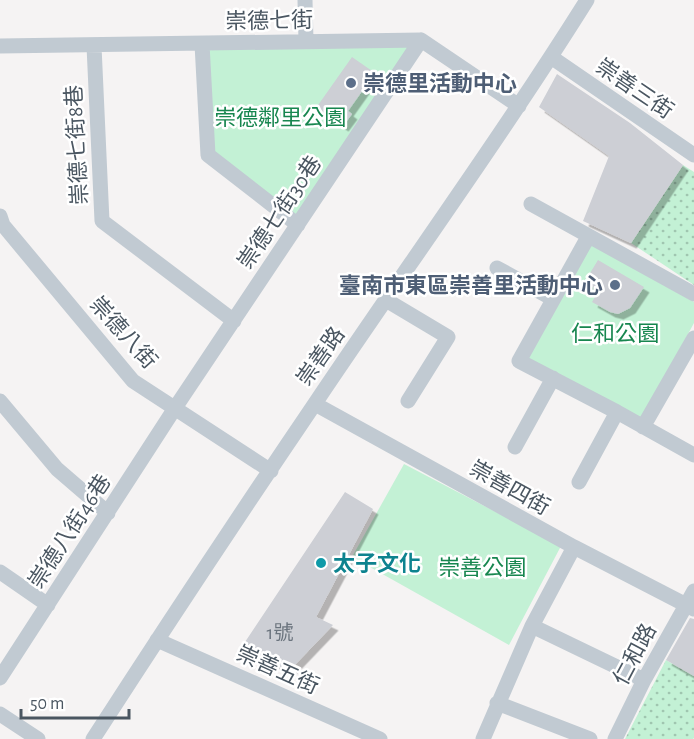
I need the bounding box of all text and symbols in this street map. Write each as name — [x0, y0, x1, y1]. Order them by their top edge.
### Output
street label: 崇德七街 — [225, 8, 313, 33]
street label: 崇善三街 — [592, 54, 678, 123]
place label: 崇德里活動中心 — [363, 72, 517, 95]
marker: 崇德里活動中心 — [344, 76, 358, 90]
street label: 崇德七街8巷 — [62, 84, 91, 206]
park label: 崇德鄰里公園 — [214, 106, 346, 129]
street label: 崇德七街30巷 — [233, 152, 325, 273]
place label: 臺南市東區崇善里活動中心 — [339, 274, 603, 297]
marker: 臺南市東區崇善里活動中心 — [608, 278, 622, 292]
street label: 崇德八街 — [86, 292, 162, 373]
park label: 仁和公園 — [571, 322, 659, 345]
street label: 崇善路 — [292, 323, 349, 390]
street label: 崇善四街 — [466, 456, 554, 519]
street label: 崇德八街46巷 — [24, 470, 115, 592]
place label: 太子文化 — [333, 552, 421, 575]
marker: 太子文化 — [314, 556, 328, 570]
park label: 崇善公園 — [438, 556, 526, 579]
street label: 仁和路 — [609, 620, 660, 689]
house number: 1號 — [267, 622, 293, 643]
street label: 崇善五街 — [233, 641, 323, 698]
scale bar — [21, 682, 129, 720]
text: 50 m — [30, 695, 64, 713]

